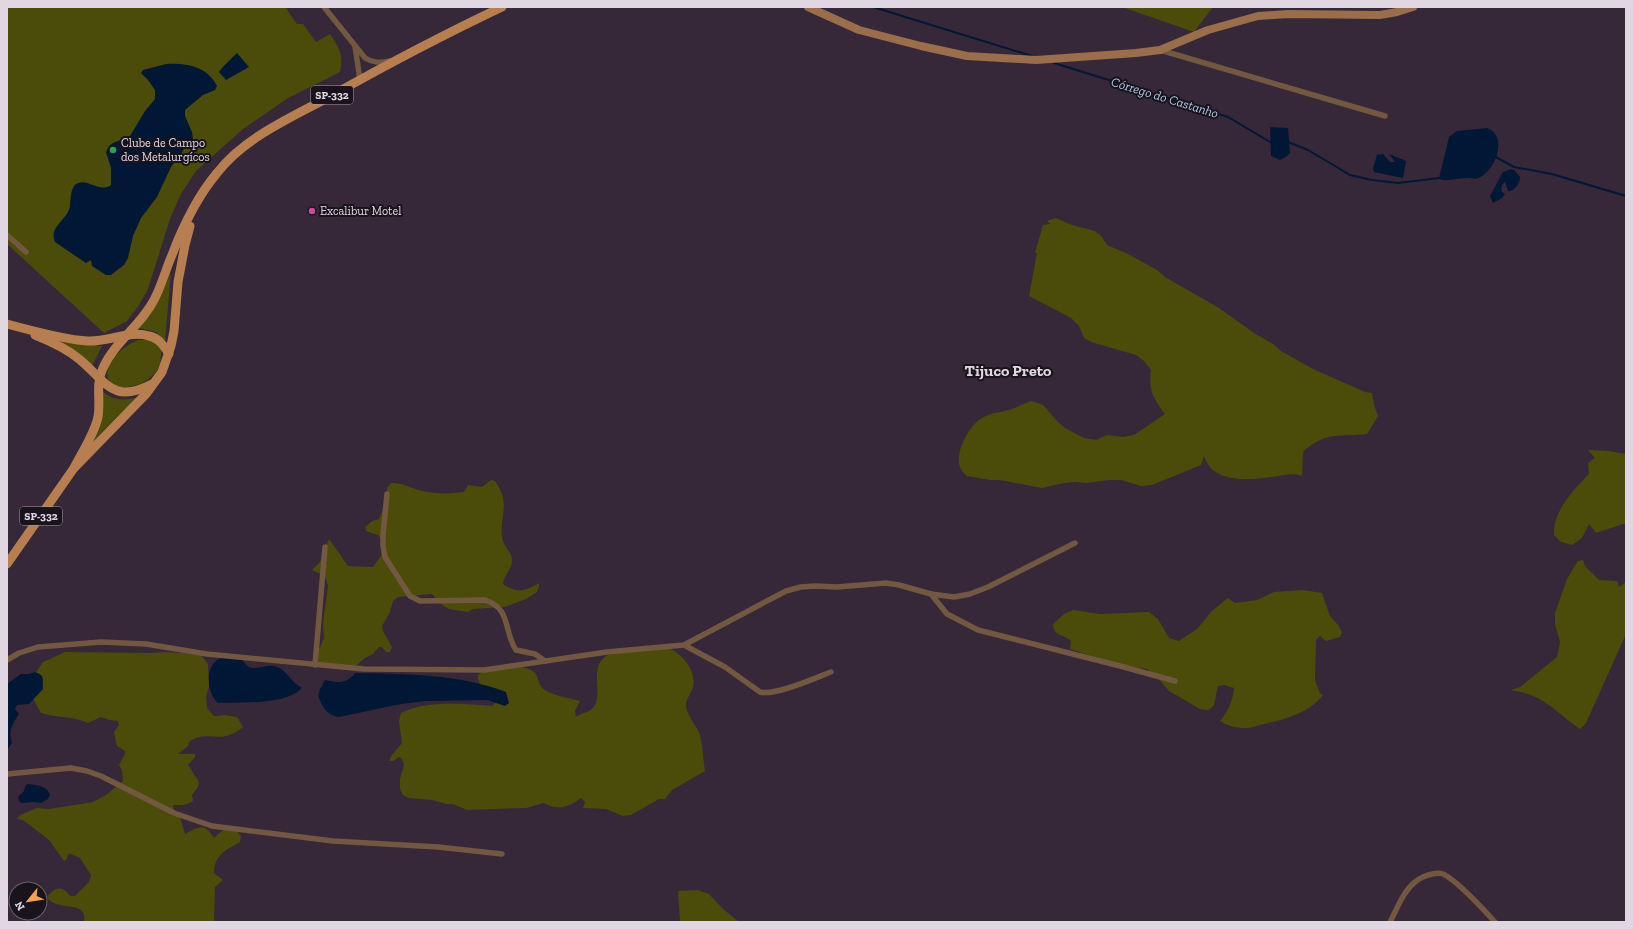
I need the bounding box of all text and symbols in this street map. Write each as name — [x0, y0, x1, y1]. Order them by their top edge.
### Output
water label: Córrego do Castanho — [1109, 74, 1220, 121]
road number: SP-332 — [311, 86, 353, 104]
place label: Clube de Campo dos Metalurgícos — [121, 136, 210, 164]
marker: Clube de Campo dos Metalurgícos — [108, 145, 118, 155]
place label: Excalibur Motel — [320, 204, 401, 218]
marker: Excalibur Motel — [307, 206, 317, 216]
district label: Tijuco Preto — [965, 361, 1052, 380]
road number: SP-332 — [20, 507, 62, 525]
north arrow — [8, 881, 48, 921]
text: N — [12, 898, 27, 913]

